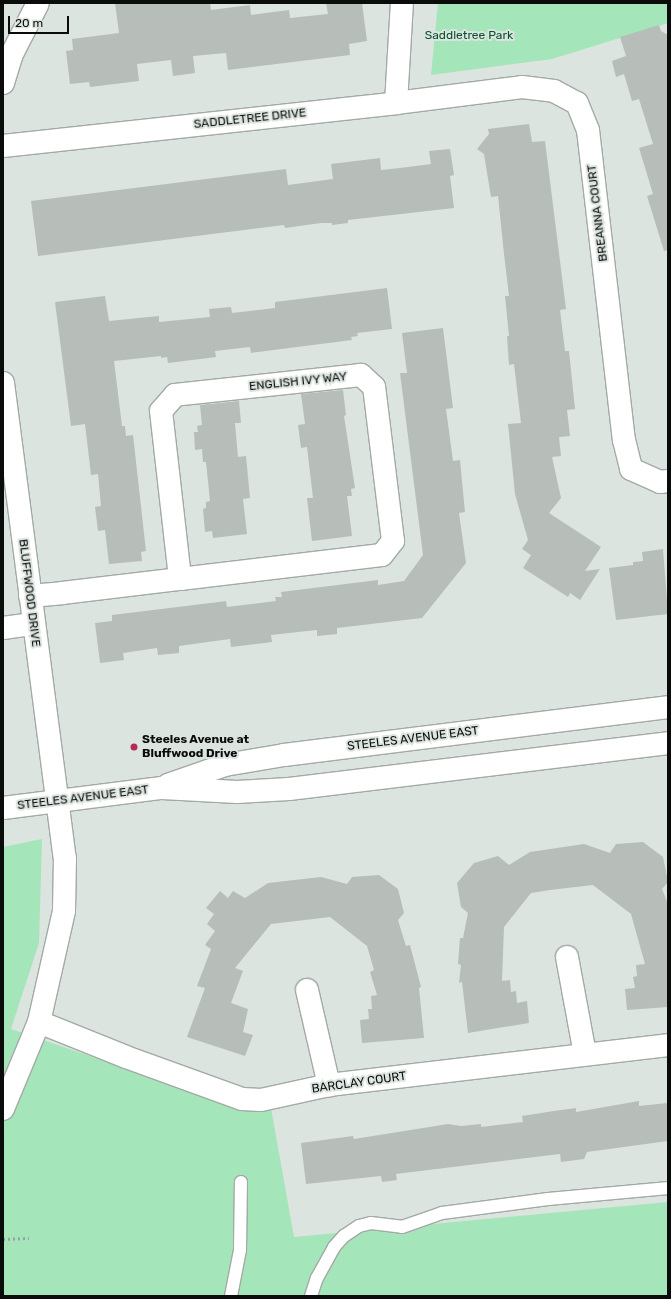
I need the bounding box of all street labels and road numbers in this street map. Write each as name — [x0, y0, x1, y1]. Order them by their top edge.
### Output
street label: SADDLETREE DRIVE — [193, 106, 307, 132]
street label: BREANNA COURT — [585, 163, 611, 263]
street label: ENGLISH IVY WAY — [248, 370, 348, 394]
street label: BLUFFWOOD DRIVE — [15, 538, 43, 648]
street label: STEELES AVENUE EAST — [346, 724, 480, 754]
street label: STEELES AVENUE EAST — [16, 783, 150, 813]
street label: BARCLAY COURT — [311, 1069, 407, 1097]

